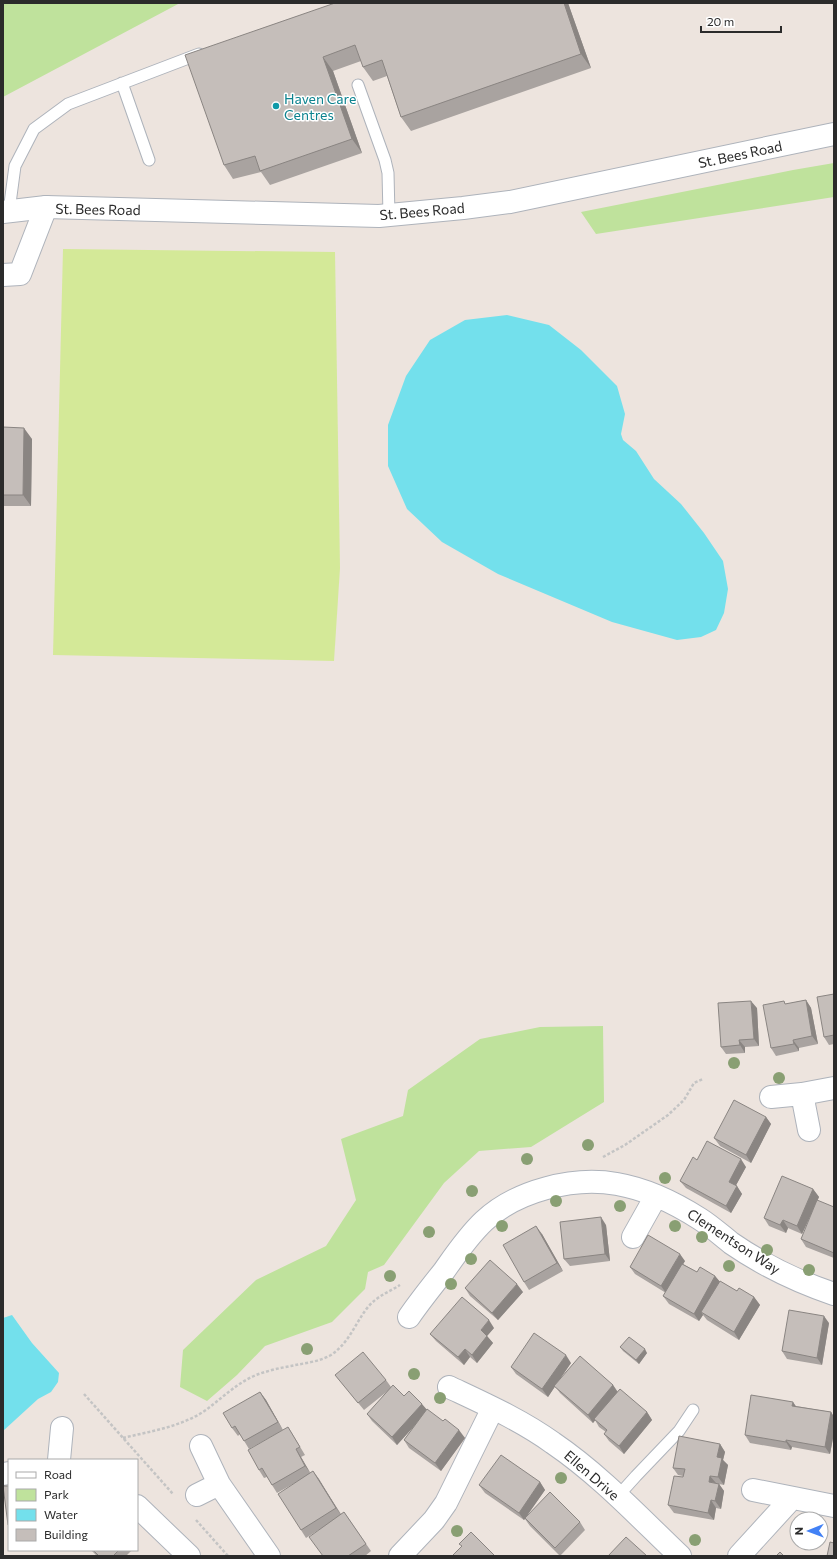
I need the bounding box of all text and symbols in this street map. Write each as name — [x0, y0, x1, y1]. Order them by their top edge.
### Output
scale bar — [701, 8, 781, 34]
text: 20 m — [707, 14, 734, 28]
place label: Haven Care Centres — [284, 90, 356, 123]
marker: Haven Care Centres — [271, 101, 281, 111]
street label: St. Bees Road — [696, 137, 784, 171]
street label: St. Bees Road — [379, 199, 465, 223]
street label: St. Bees Road — [55, 200, 141, 218]
street label: Clementson Way — [684, 1205, 784, 1277]
street label: Ellen Drive — [561, 1446, 623, 1504]
legend — [8, 1459, 138, 1551]
text: Road — [44, 1467, 72, 1481]
text: Park — [44, 1487, 70, 1501]
text: Water — [44, 1507, 78, 1521]
north arrow — [789, 1511, 829, 1551]
text: Building — [44, 1527, 88, 1541]
text: N — [792, 1527, 805, 1535]

